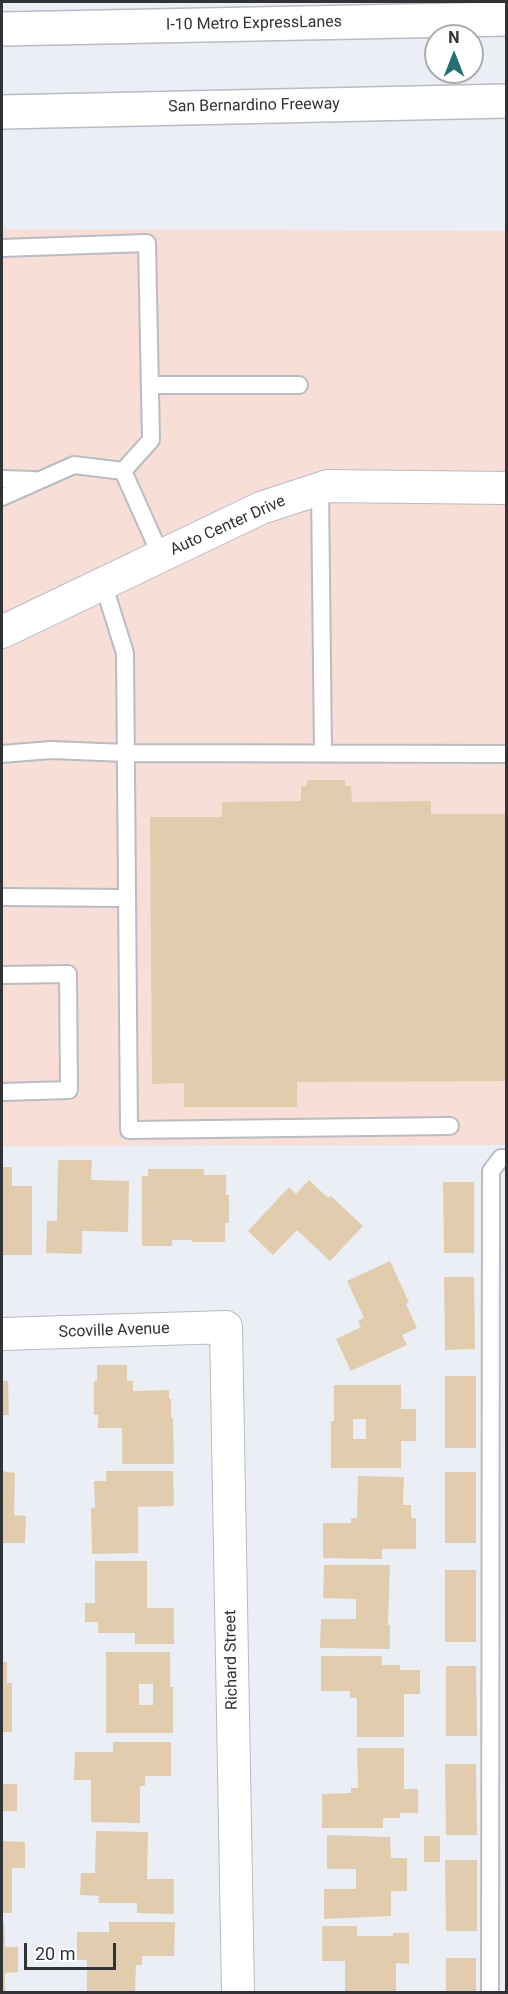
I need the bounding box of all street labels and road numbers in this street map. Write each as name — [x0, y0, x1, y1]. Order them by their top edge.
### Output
street label: I-10 Metro ExpressLanes — [166, 13, 342, 35]
street label: San Bernardino Freeway — [168, 95, 340, 117]
street label: Auto Center Drive — [167, 492, 289, 560]
street label: Scoville Avenue — [58, 1319, 170, 1343]
street label: Richard Street — [222, 1610, 242, 1710]

